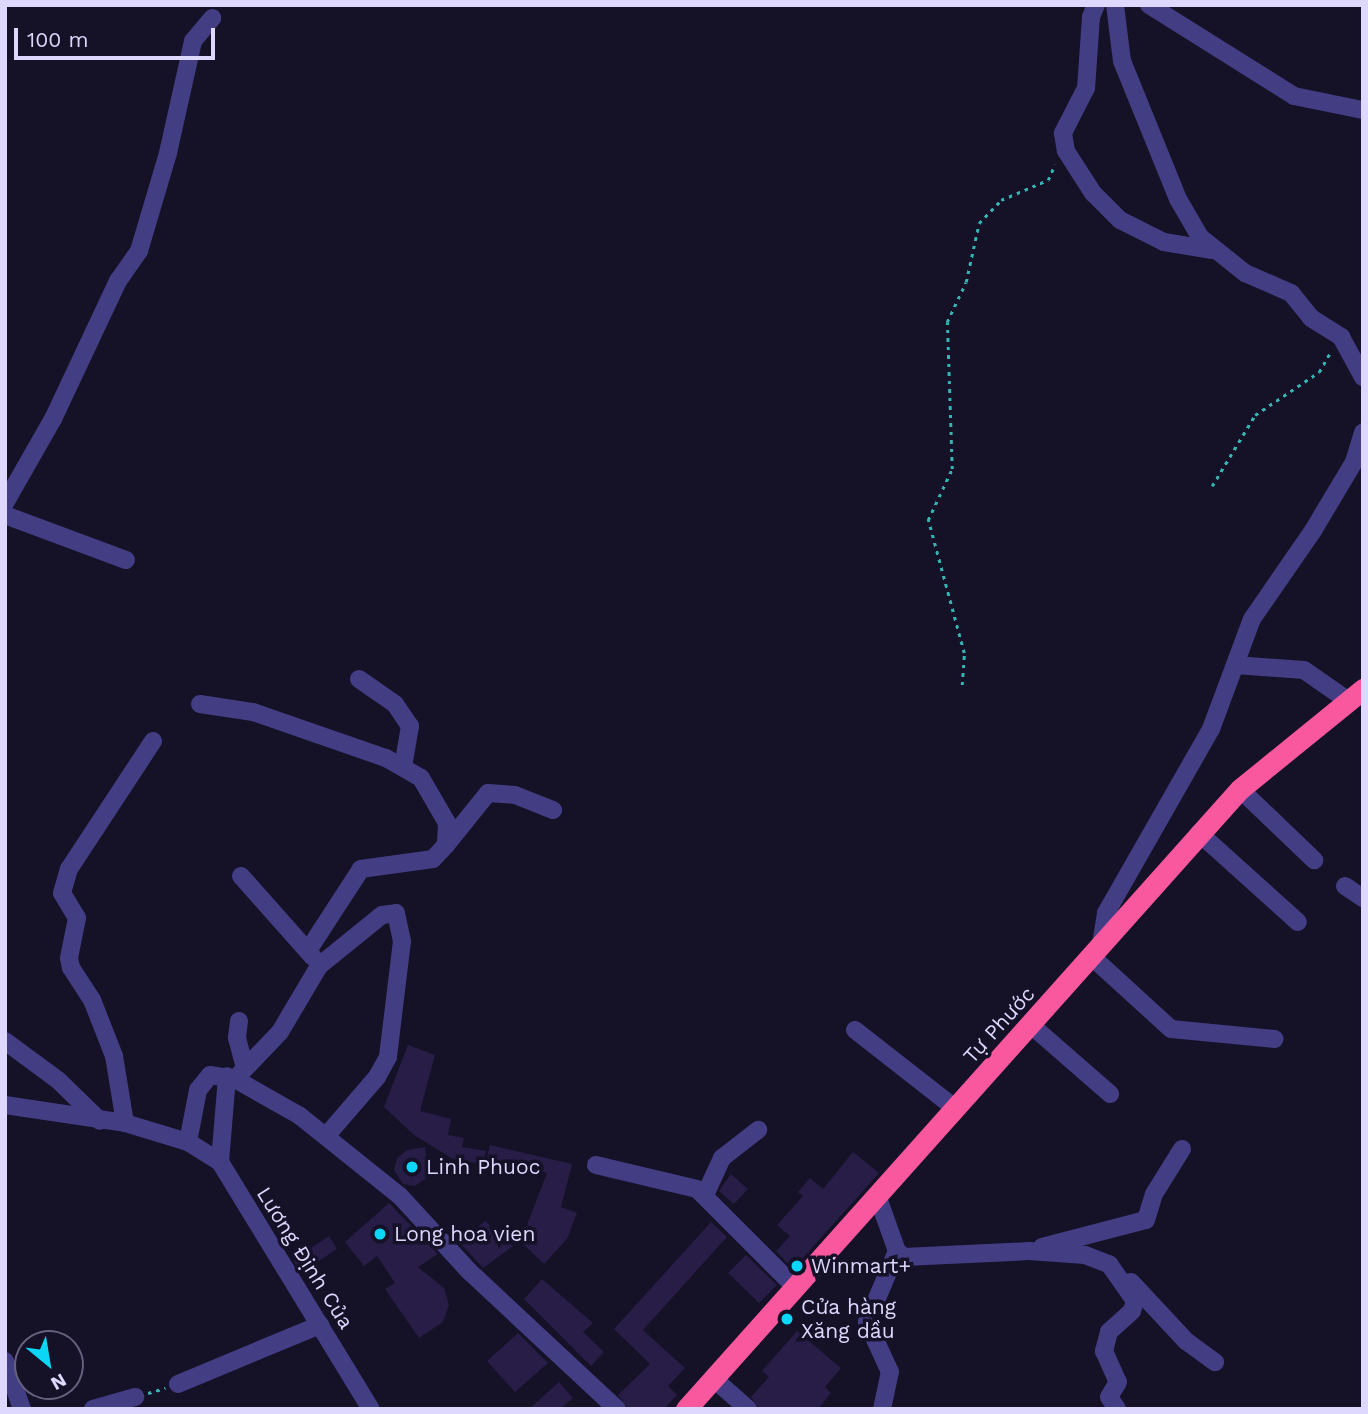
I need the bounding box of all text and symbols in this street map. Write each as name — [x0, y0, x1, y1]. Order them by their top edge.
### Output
scale bar — [18, 14, 219, 58]
text: 100 m — [27, 27, 89, 52]
street label: Tự Phước — [958, 981, 1040, 1069]
place label: Linh Phuoc — [426, 1154, 540, 1180]
marker: Linh Phuoc — [404, 1159, 420, 1175]
street label: Lương Định Của — [251, 1182, 359, 1334]
place label: Long hoa vien — [394, 1221, 536, 1247]
marker: Long hoa vien — [372, 1226, 388, 1242]
place label: Winmart+ — [811, 1253, 911, 1279]
marker: Winmart+ — [789, 1258, 805, 1274]
place label: Cửa hàng Xăng dầu — [801, 1294, 896, 1344]
marker: Cửa hàng Xăng dầu — [779, 1311, 795, 1327]
north arrow — [14, 1330, 84, 1400]
text: N — [47, 1368, 71, 1395]

